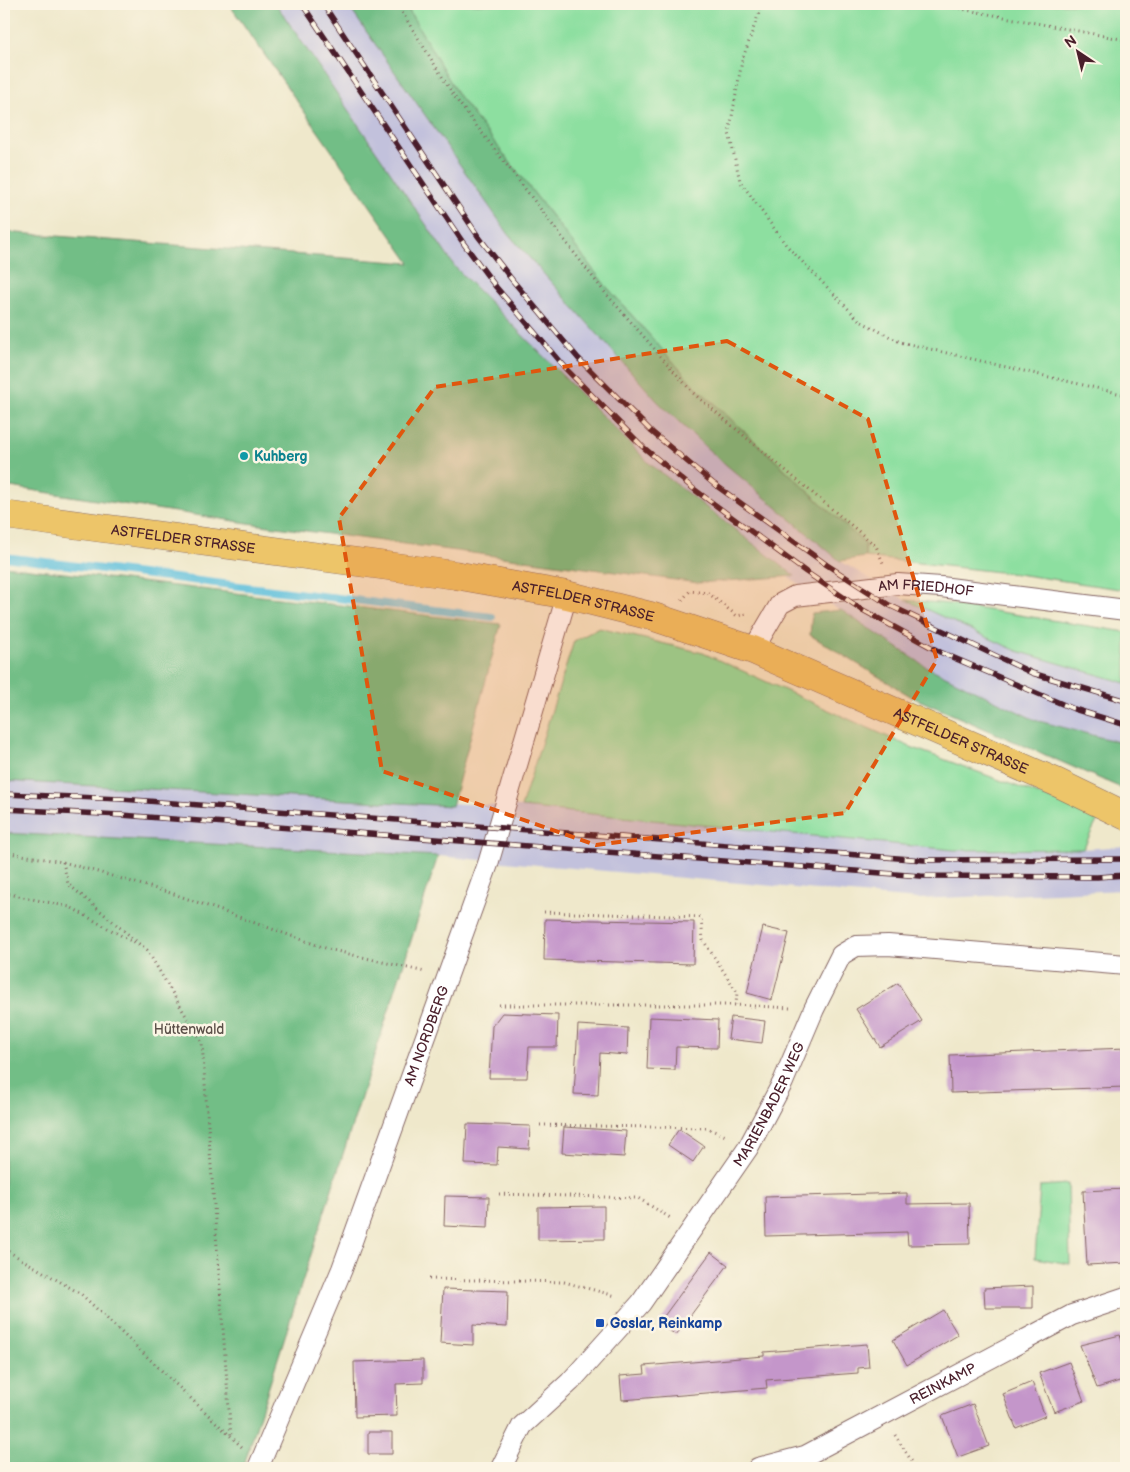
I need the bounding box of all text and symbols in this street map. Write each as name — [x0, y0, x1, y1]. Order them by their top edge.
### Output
north arrow — [1052, 28, 1102, 78]
text: N — [1062, 32, 1080, 52]
place label: Kuhberg — [254, 448, 307, 465]
marker: Kuhberg — [238, 450, 250, 462]
street label: ASTFELDER STRASSE — [110, 521, 256, 557]
street label: AM FRIEDHOF — [877, 576, 975, 600]
street label: ASTFELDER STRASSE — [511, 577, 656, 626]
street label: ASTFELDER STRASSE — [891, 704, 1031, 778]
street label: AM NORDBERG — [401, 983, 453, 1088]
park label: Hüttenwald — [154, 1021, 224, 1038]
street label: MARIENBADER WEG — [730, 1039, 808, 1170]
place label: Goslar, Reinkamp — [610, 1315, 722, 1332]
marker: Goslar, Reinkamp — [594, 1317, 606, 1329]
street label: REINKAMP — [907, 1359, 979, 1408]

